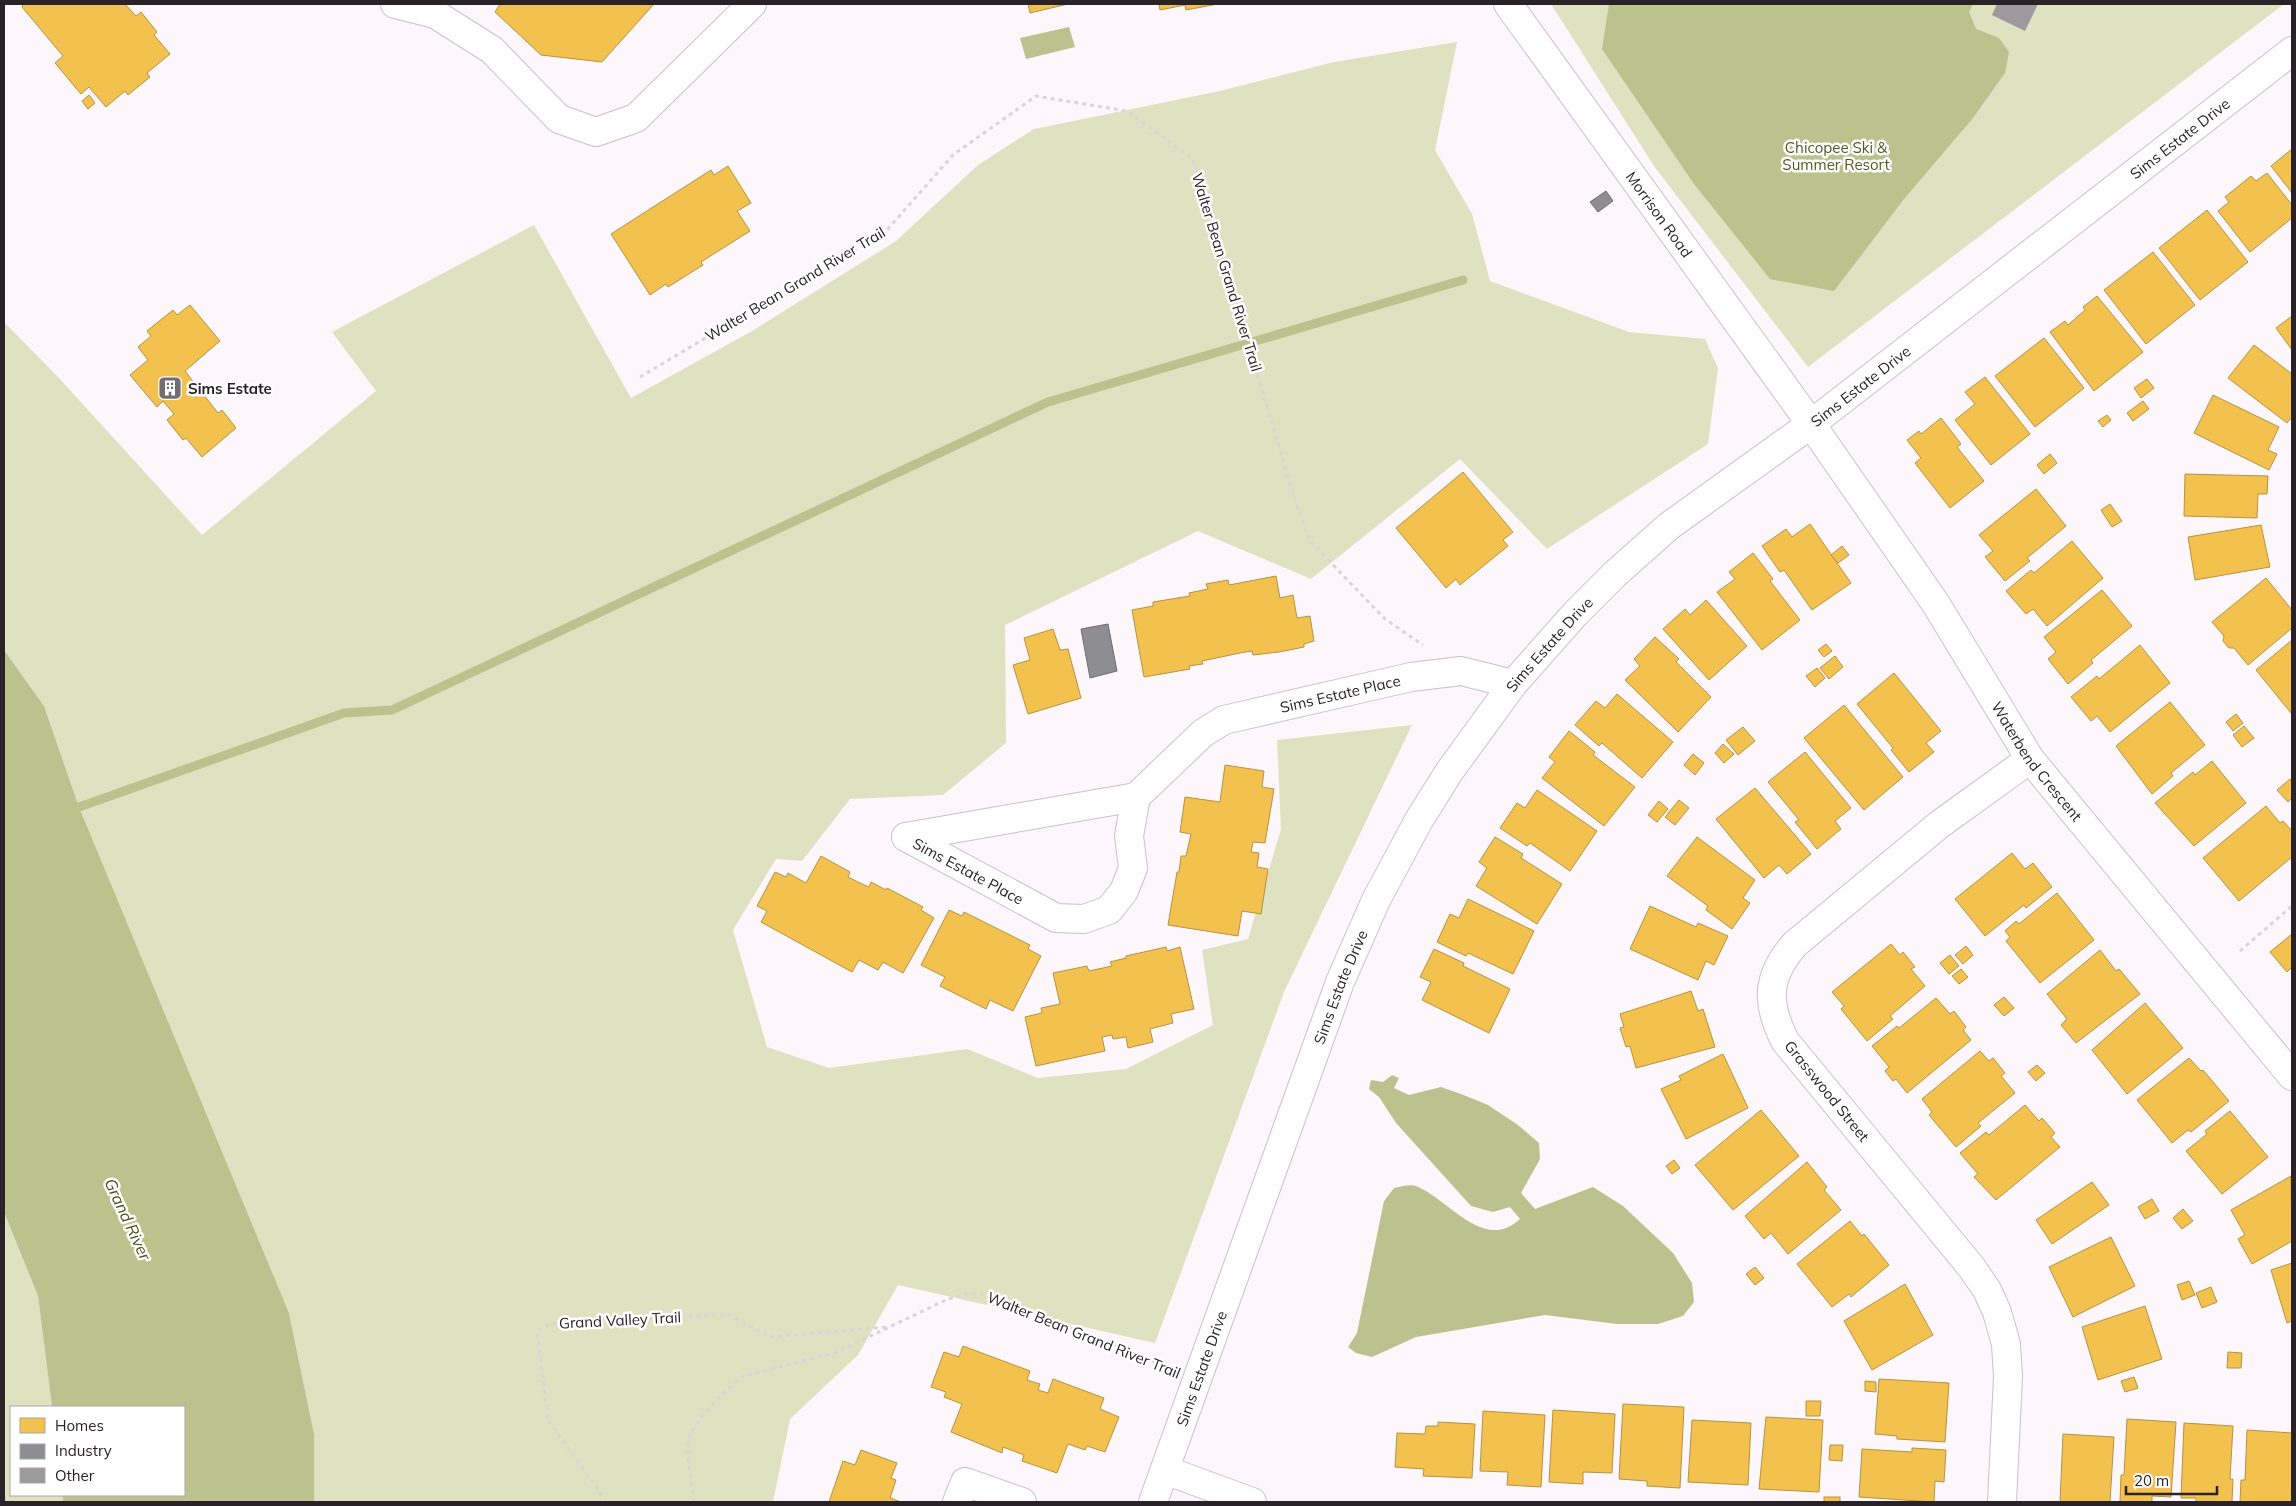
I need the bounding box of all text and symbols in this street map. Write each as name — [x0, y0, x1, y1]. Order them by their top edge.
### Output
street label: Sims Estate Drive — [2126, 93, 2233, 183]
park label: Chicopee Ski & Summer Resort — [1782, 138, 1890, 174]
street label: Morrison Road — [1622, 167, 1697, 261]
street label: Walter Bean Grand River Trail — [1188, 170, 1266, 374]
street label: Walter Bean Grand River Trail — [701, 223, 889, 345]
street label: Sims Estate Drive — [1807, 341, 1914, 430]
building icon: Sims Estate — [157, 375, 183, 401]
place label: Sims Estate — [188, 379, 272, 398]
street label: Sims Estate Drive — [1501, 593, 1596, 695]
street label: Sims Estate Place — [1278, 670, 1402, 716]
street label: Waterbend Crescent — [1988, 698, 2087, 825]
street label: Sims Estate Place — [910, 833, 1027, 908]
street label: Sims Estate Drive — [1309, 927, 1371, 1047]
street label: Grasswood Street — [1780, 1037, 1874, 1145]
water label: Grand River — [100, 1175, 156, 1264]
street label: Walter Bean Grand River Trail — [984, 1287, 1184, 1383]
street label: Grand Valley Trail — [559, 1307, 681, 1333]
street label: Sims Estate Drive — [1172, 1308, 1231, 1429]
legend — [10, 1406, 185, 1496]
text: Homes — [55, 1416, 104, 1435]
text: Industry — [55, 1441, 112, 1460]
scale bar — [2126, 1464, 2217, 1496]
text: Other — [55, 1466, 95, 1485]
text: 20 m — [2134, 1471, 2169, 1490]

